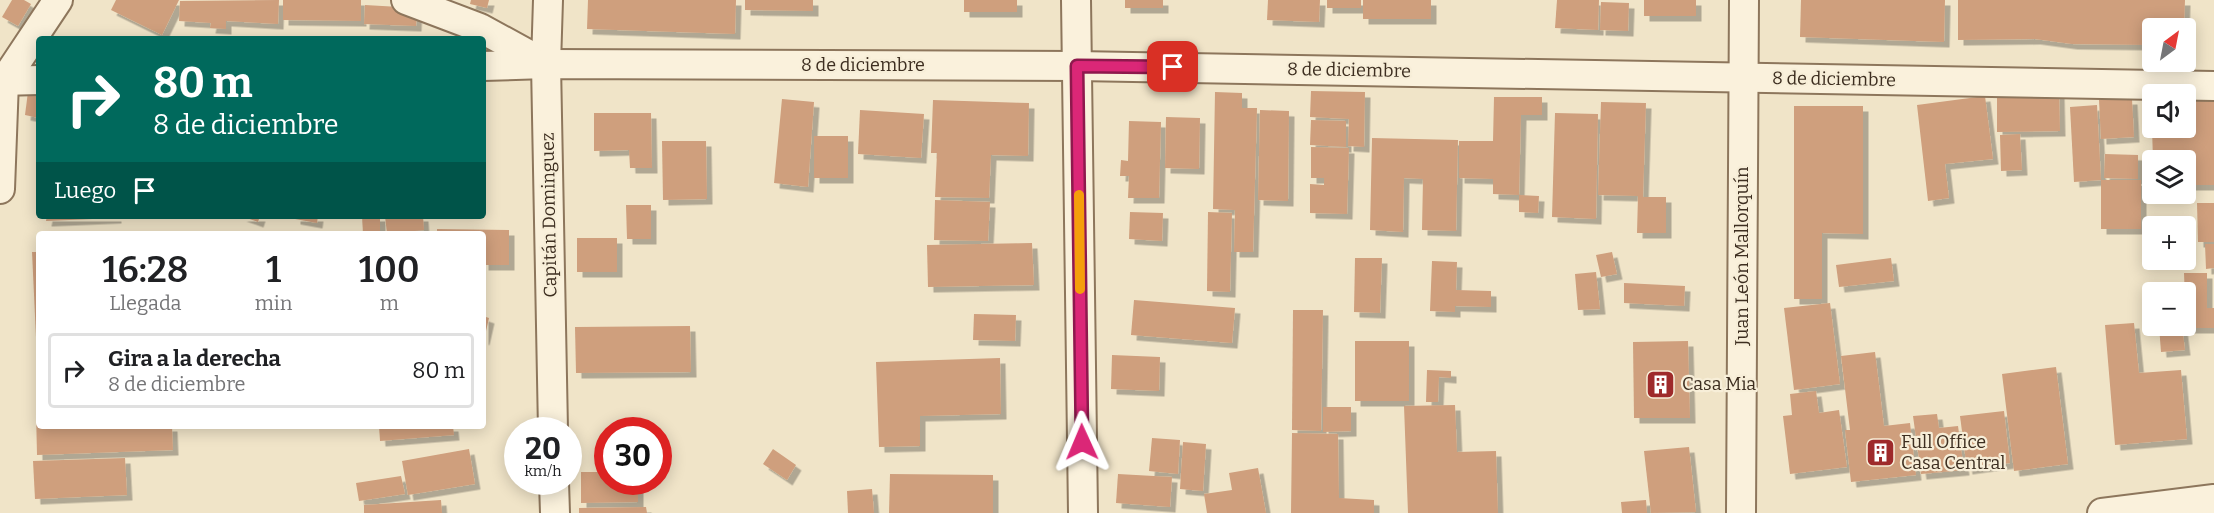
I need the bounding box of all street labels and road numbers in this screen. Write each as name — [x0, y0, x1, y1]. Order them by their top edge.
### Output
street label: 8 de diciembre — [801, 54, 925, 76]
street label: 8 de diciembre — [1287, 58, 1411, 82]
street label: 8 de diciembre — [1772, 67, 1896, 91]
street label: Capitán Dominguez — [537, 132, 561, 298]
street label: Juan León Mallorquín — [1731, 166, 1753, 346]

